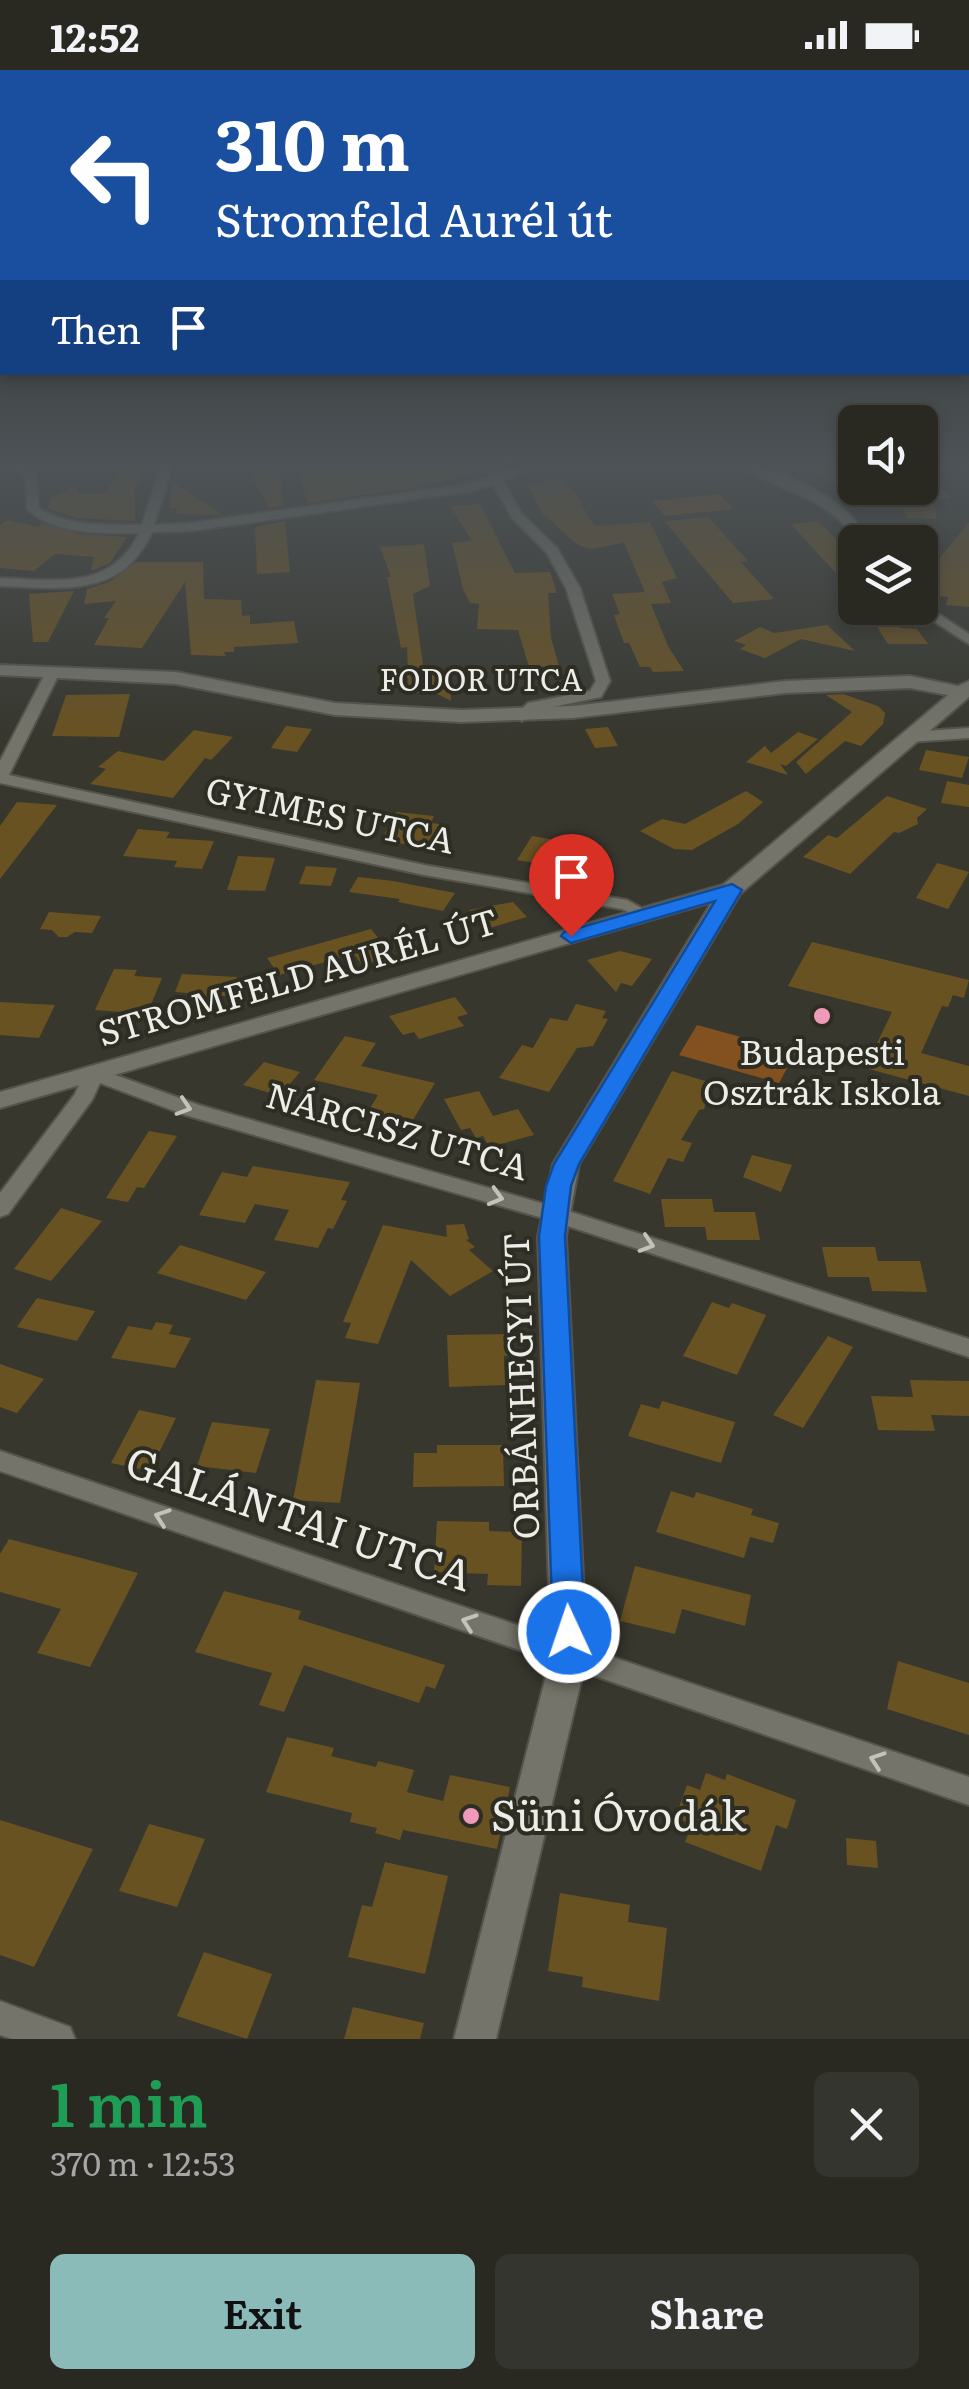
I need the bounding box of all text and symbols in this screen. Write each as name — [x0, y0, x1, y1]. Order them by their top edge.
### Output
text: 12:52 — [50, 7, 139, 64]
text: 310 m — [215, 89, 410, 193]
icon: left — [50, 110, 180, 240]
text: Stromfeld Aurél út — [215, 184, 613, 251]
text: Then — [50, 299, 141, 356]
icon: arrive — [161, 300, 216, 355]
map controls — [838, 405, 938, 625]
button: sound — [838, 405, 938, 505]
button: layers — [838, 525, 938, 625]
street label: FODOR UTCA — [379, 656, 583, 700]
street label: GYIMES UTCA — [202, 761, 460, 865]
pin — [529, 834, 614, 937]
icon: arrive — [544, 849, 599, 904]
street label: STROMFELD AURÉL ÚT — [91, 893, 503, 1057]
marker: Budapesti Osztrák Iskola — [811, 1005, 833, 1027]
place label: Budapesti Osztrák Iskola — [703, 1024, 941, 1116]
street label: NÁRCISZ UTCA — [261, 1067, 535, 1191]
one-way arrow — [175, 1095, 192, 1116]
one-way arrow — [487, 1185, 504, 1206]
street label: ORBÁNHEGYI ÚT — [488, 1232, 550, 1540]
one-way arrow — [637, 1232, 654, 1252]
street label: GALÁNTAI UTCA — [119, 1428, 481, 1604]
one-way arrow — [154, 1508, 171, 1528]
position arrow — [517, 1580, 621, 1684]
one-way arrow — [462, 1613, 479, 1633]
one-way arrow — [869, 1751, 886, 1771]
place label: Süni Óvodák — [491, 1782, 747, 1844]
marker: Süni Óvodák — [460, 1805, 482, 1827]
text: 1 min — [50, 2056, 208, 2145]
button: close — [814, 2072, 919, 2177]
text: 370 m · 12:53 — [50, 2138, 236, 2186]
button: Exit — [50, 2254, 475, 2369]
button: Share — [495, 2254, 919, 2369]

